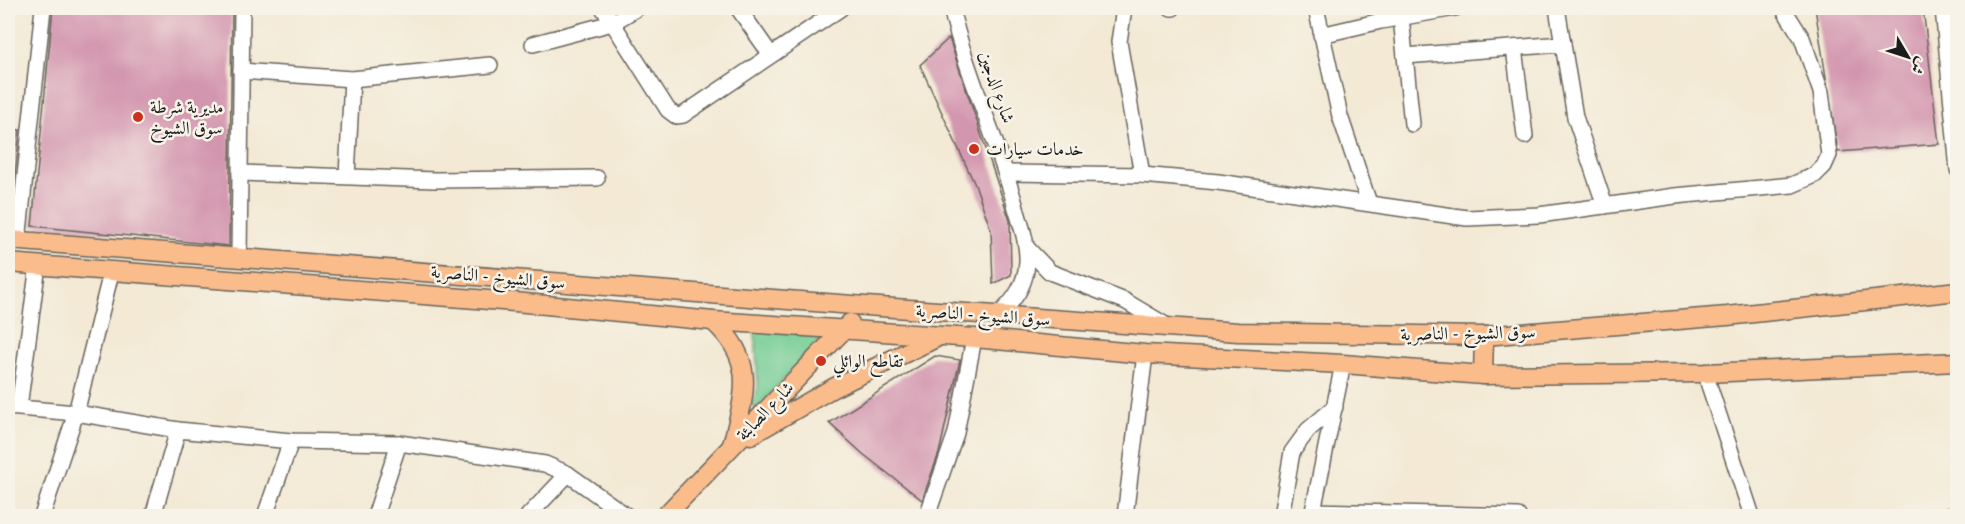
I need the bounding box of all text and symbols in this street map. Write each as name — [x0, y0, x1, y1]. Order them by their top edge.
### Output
north arrow — [1878, 27, 1938, 87]
street label: شارع الدجين — [971, 48, 1020, 127]
text: ش — [1907, 54, 1932, 78]
place label: مديرية شرطة سوق الشيوخ — [150, 96, 224, 144]
marker: مديرية شرطة سوق الشيوخ — [131, 110, 145, 124]
place label: خدمات سيارات — [986, 138, 1084, 160]
marker: خدمات سيارات — [967, 142, 981, 156]
street label: سوق الشيوخ - الناصرية — [429, 260, 566, 299]
street label: سوق الشيوخ - الناصرية — [914, 299, 1051, 336]
street label: سوق الشيوخ - الناصرية — [1400, 321, 1536, 350]
place label: تقاطع الوائلي — [833, 350, 903, 378]
marker: تقاطع الوائلي — [814, 354, 828, 368]
street label: شارع الصابئة — [732, 377, 801, 448]

